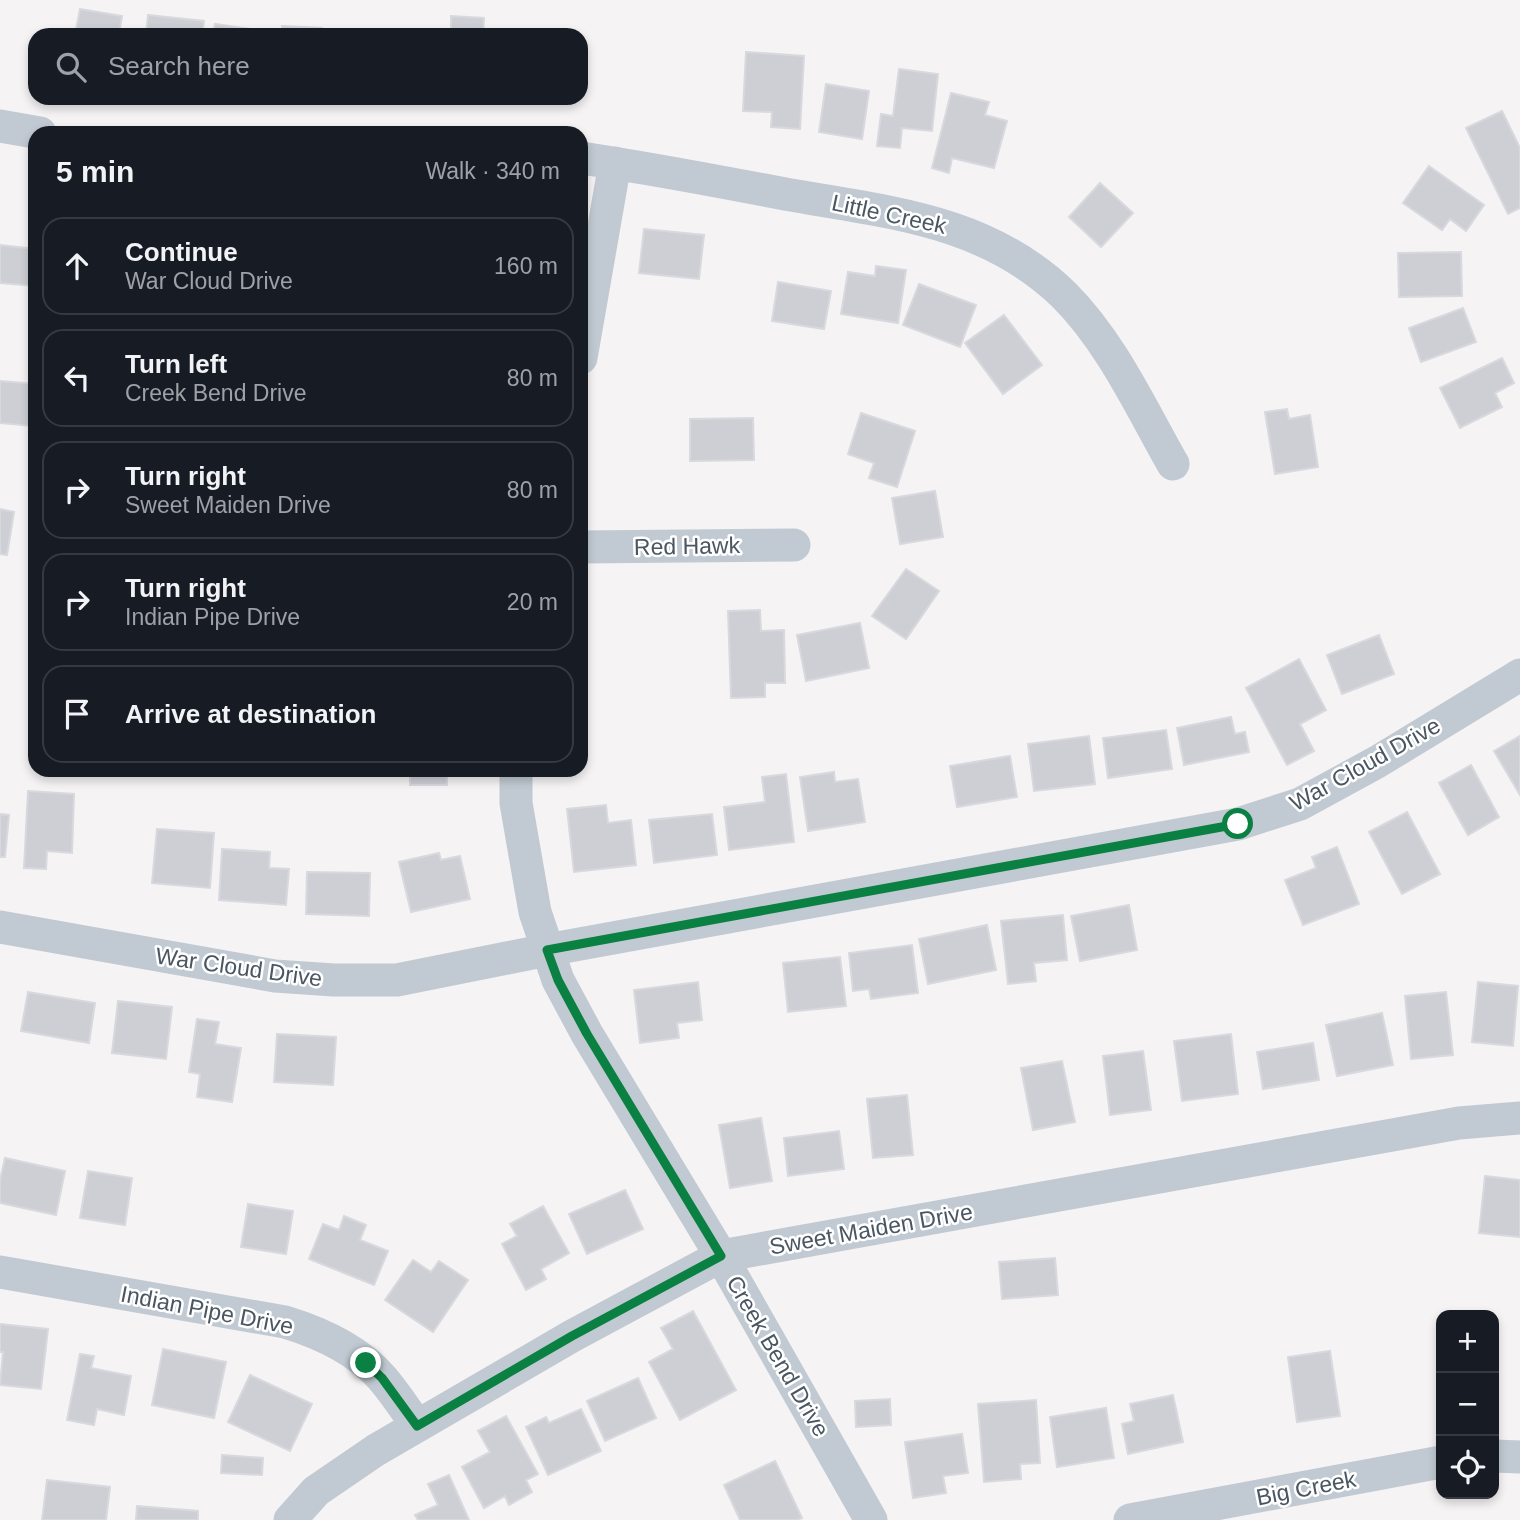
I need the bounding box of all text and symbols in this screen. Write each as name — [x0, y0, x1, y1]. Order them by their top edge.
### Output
search box — [28, 28, 588, 105]
icon: search — [52, 48, 90, 86]
text: Search here — [108, 51, 250, 81]
text: 5 min — [56, 155, 134, 188]
text: Walk · 340 m — [425, 158, 560, 184]
street label: Little Creek — [829, 189, 949, 239]
text: Continue — [125, 237, 238, 267]
icon: ahead — [58, 247, 96, 285]
text: 160 m — [494, 253, 558, 279]
text: War Cloud Drive — [125, 268, 293, 294]
text: Turn left — [125, 349, 227, 379]
icon: left — [58, 359, 96, 397]
text: 80 m — [507, 365, 558, 391]
text: Creek Bend Drive — [125, 380, 307, 406]
text: Turn right — [125, 461, 246, 491]
icon: right — [58, 471, 96, 509]
text: 80 m — [507, 477, 558, 503]
text: Sweet Maiden Drive — [125, 492, 331, 518]
street label: Red Hawk — [634, 532, 741, 560]
text: Turn right — [125, 573, 246, 603]
icon: right — [58, 583, 96, 621]
text: 20 m — [507, 589, 558, 615]
text: Indian Pipe Drive — [125, 604, 300, 630]
icon: arrive — [58, 695, 96, 733]
text: Arrive at destination — [125, 699, 376, 729]
street label: War Cloud Drive — [1285, 712, 1445, 816]
route start — [1222, 808, 1253, 839]
street label: War Cloud Drive — [154, 942, 324, 992]
street label: Sweet Maiden Drive — [767, 1198, 975, 1260]
street label: Creek Bend Drive — [721, 1271, 835, 1441]
street label: Indian Pipe Drive — [119, 1281, 295, 1339]
map controls — [1436, 1310, 1499, 1499]
button: + — [1436, 1310, 1499, 1373]
route end — [350, 1347, 381, 1378]
button: − — [1436, 1373, 1499, 1436]
button: locate — [1436, 1436, 1499, 1499]
street label: Big Creek — [1254, 1466, 1359, 1510]

